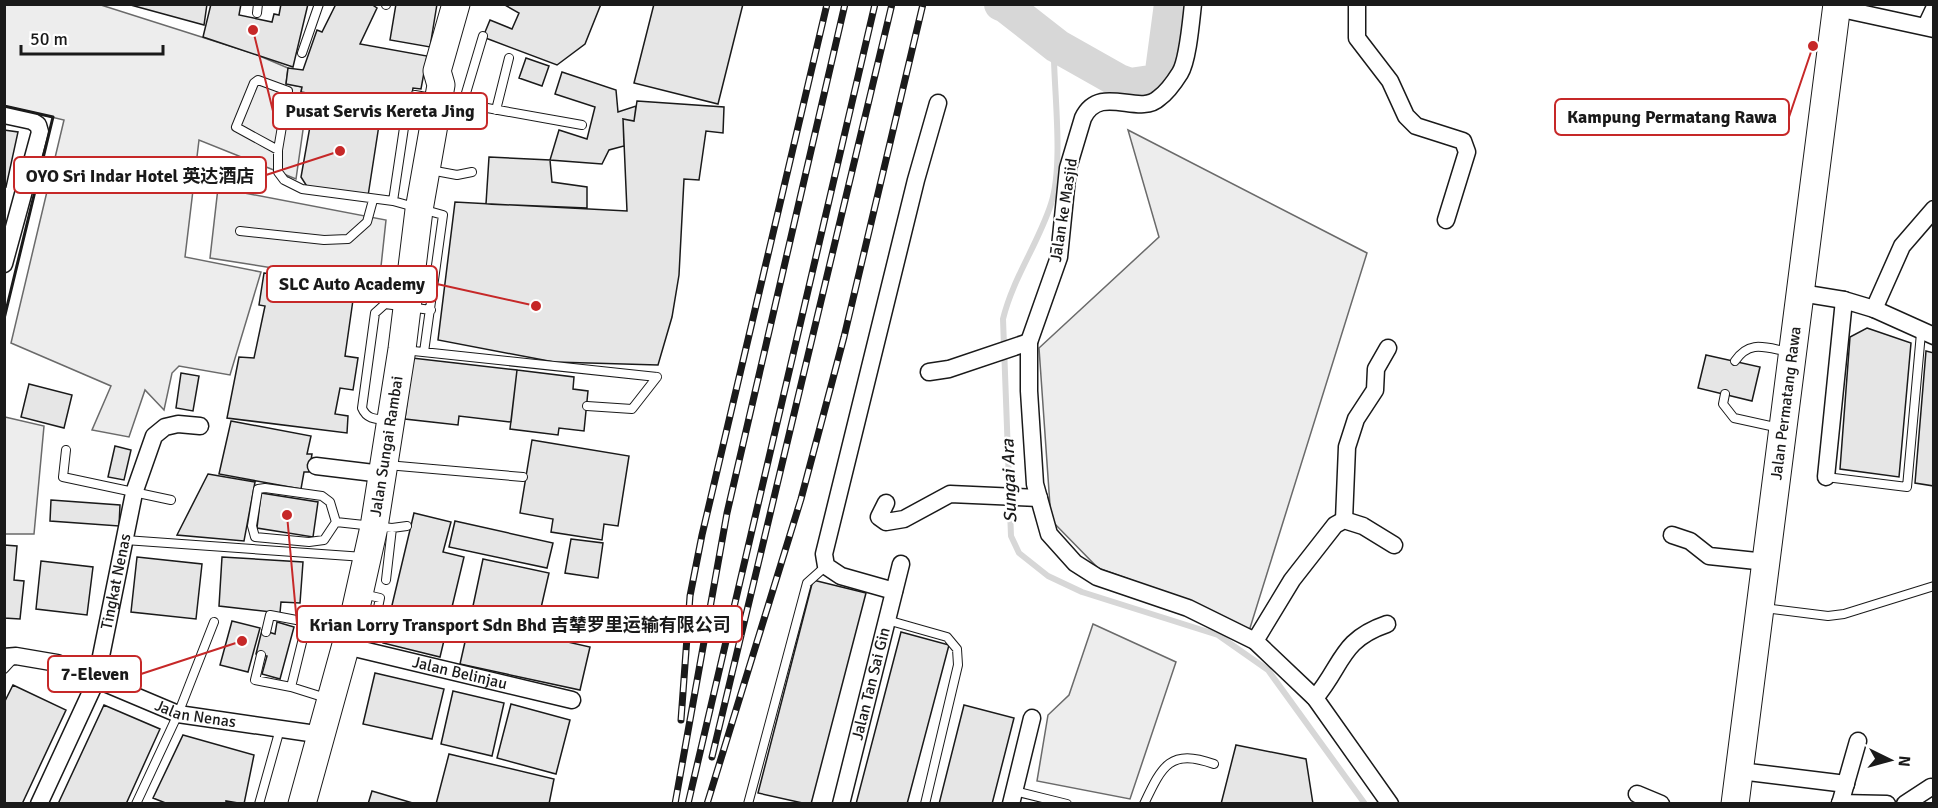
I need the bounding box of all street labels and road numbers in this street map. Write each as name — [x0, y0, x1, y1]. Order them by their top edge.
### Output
street label: Jalan ke Masjid — [1046, 157, 1082, 263]
street label: Jalan Permatang Rawa — [1766, 325, 1806, 481]
street label: Jalan Sungai Rambai — [366, 374, 408, 518]
street label: Tingkat Nenas — [97, 532, 136, 631]
street label: Jalan Tan Sai Gin — [847, 625, 895, 742]
street label: Jalan Belinjau — [410, 652, 509, 694]
street label: Jalan Nenas — [152, 695, 237, 732]

